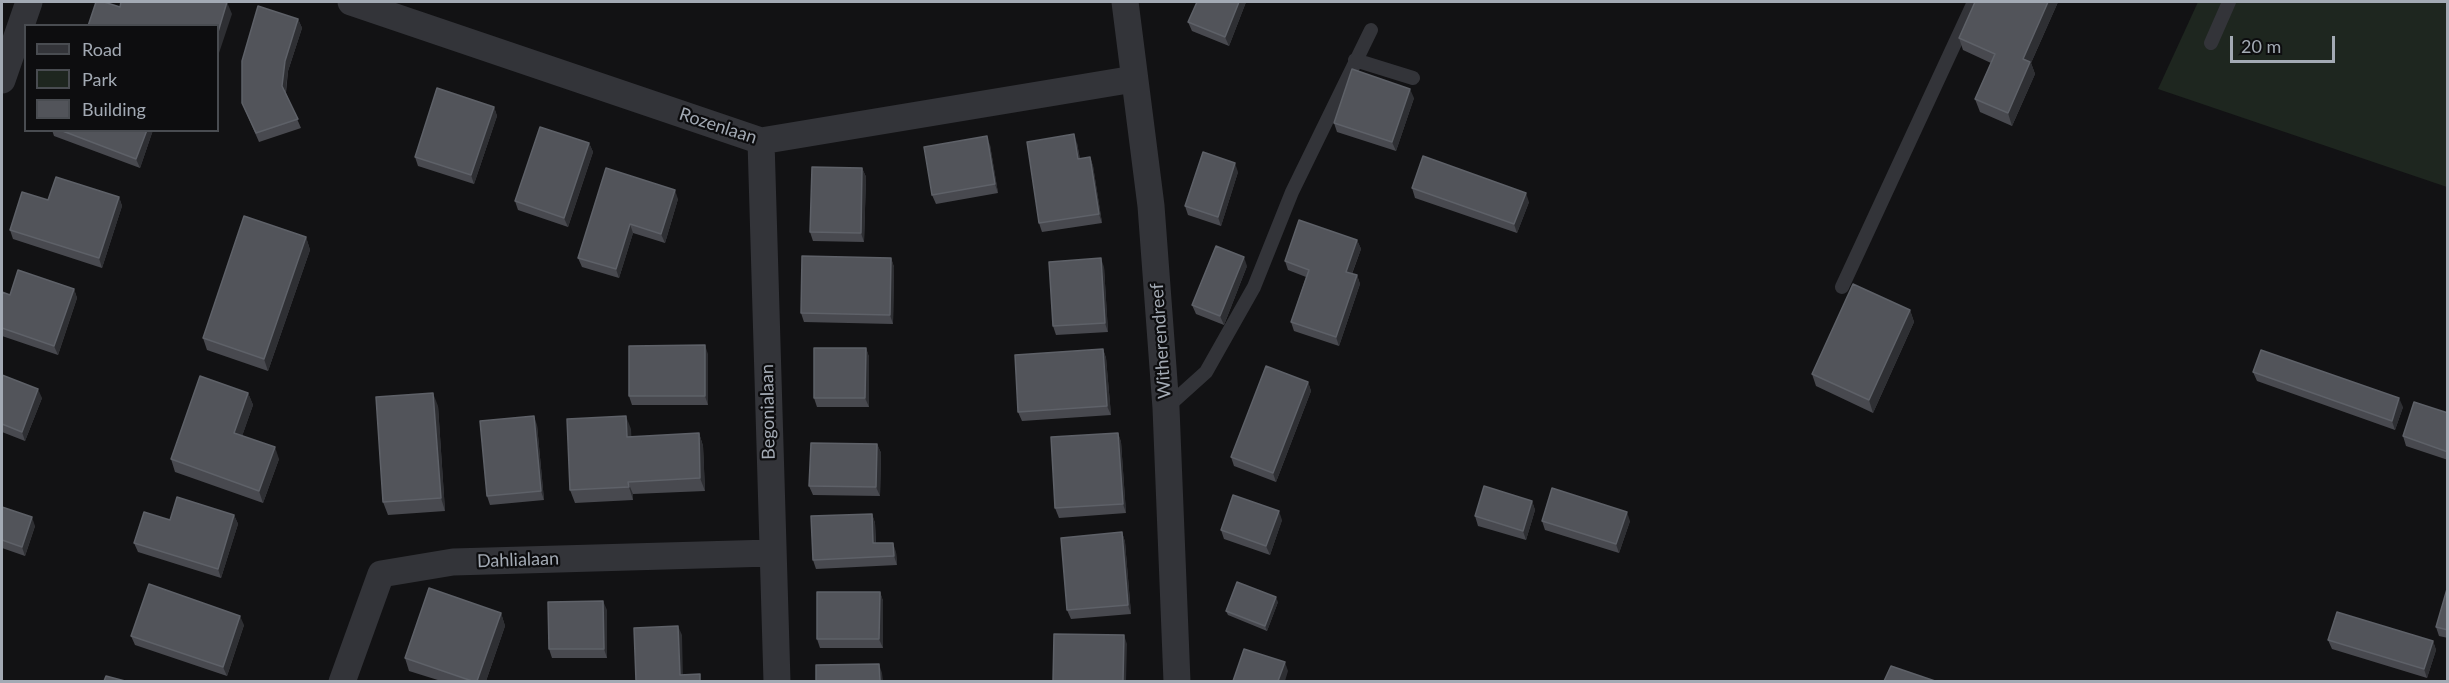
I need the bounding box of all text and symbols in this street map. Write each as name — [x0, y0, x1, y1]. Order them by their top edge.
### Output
legend — [24, 24, 219, 132]
scale bar — [2233, 24, 2338, 62]
text: 20 m — [2241, 35, 2281, 57]
text: Road — [82, 38, 122, 60]
text: Park — [82, 68, 117, 90]
text: Building — [82, 98, 146, 120]
street label: Rozenlaan — [676, 103, 760, 149]
street label: Witherendreef — [1146, 282, 1176, 400]
street label: Begonialaan — [756, 364, 780, 460]
street label: Dahlialaan — [477, 548, 559, 572]

